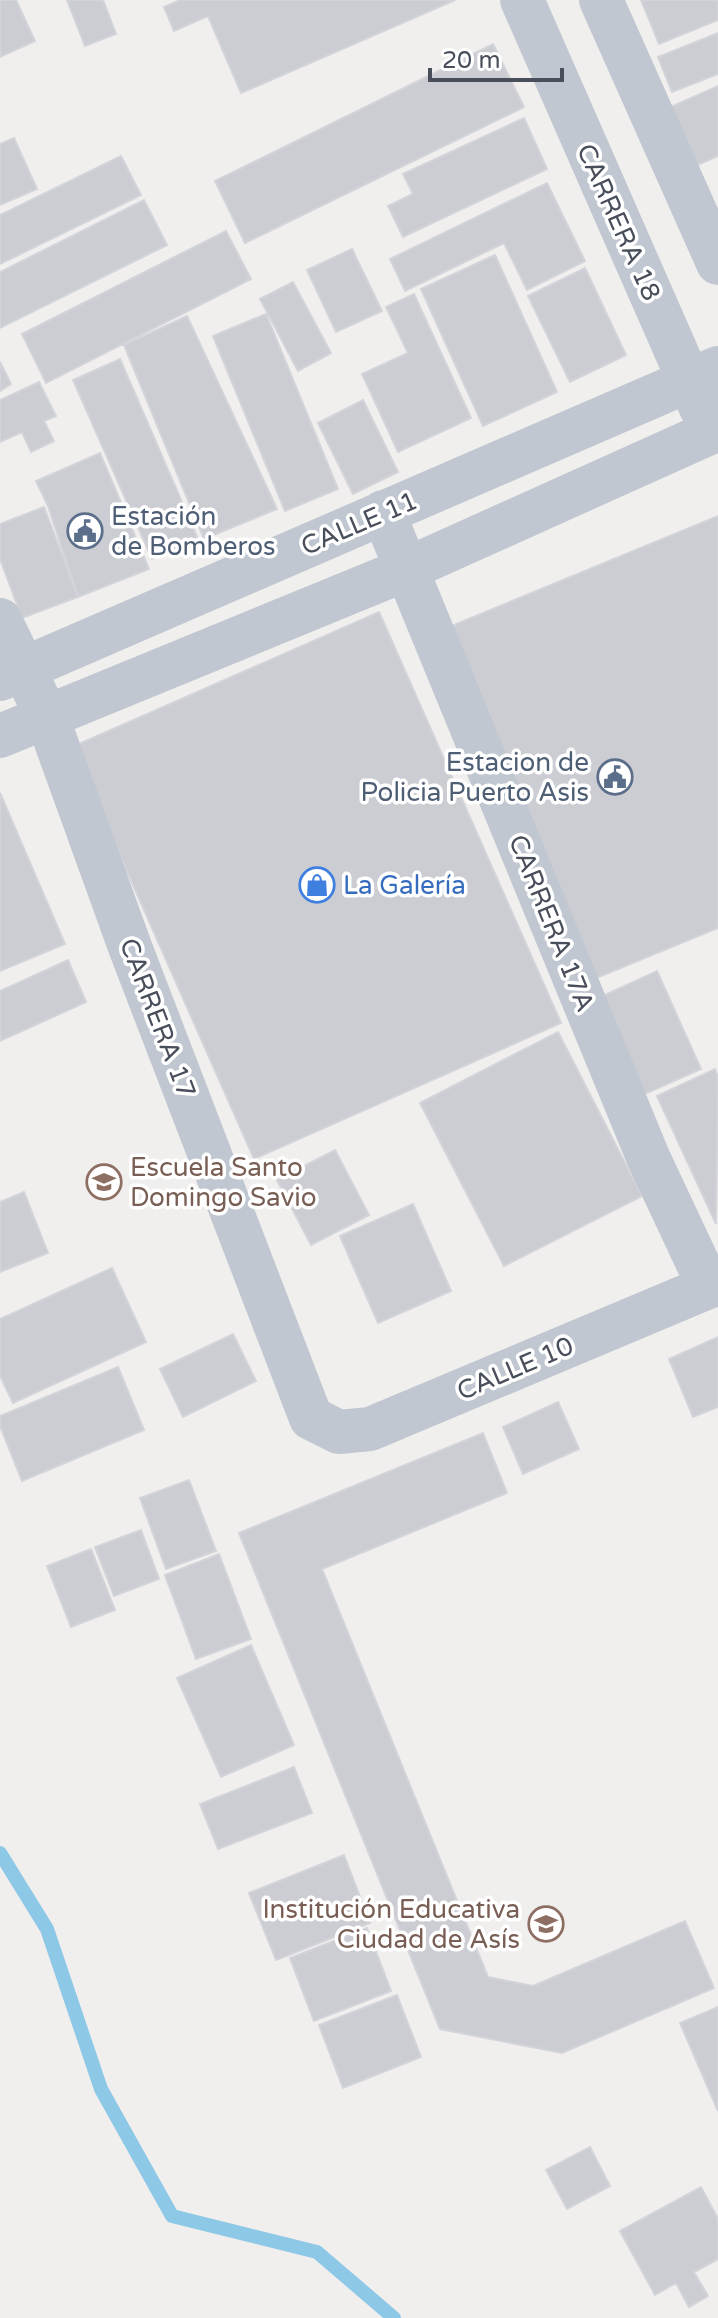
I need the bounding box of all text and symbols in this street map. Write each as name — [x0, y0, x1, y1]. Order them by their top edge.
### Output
scale bar — [430, 32, 562, 82]
text: 20 m — [442, 46, 500, 75]
street label: CARRERA 18 — [570, 139, 667, 305]
street label: CALLE 11 — [296, 485, 422, 562]
place label: Estación de Bomberos — [111, 501, 275, 562]
public building icon: Estación de Bomberos — [66, 512, 104, 550]
place label: Estacion de Policia Puerto Asis — [360, 747, 589, 808]
public building icon: Estacion de Policia Puerto Asis — [596, 758, 634, 796]
street label: CARRERA 17A — [502, 830, 601, 1016]
shop icon: La Galería — [298, 866, 336, 904]
place label: La Galería — [343, 870, 466, 901]
street label: CARRERA 17 — [113, 934, 202, 1102]
place label: Escuela Santo Domingo Savio — [130, 1152, 316, 1213]
school or university icon: Escuela Santo Domingo Savio — [85, 1163, 123, 1201]
street label: CALLE 10 — [452, 1330, 578, 1407]
place label: Institución Educativa Ciudad de Asís — [262, 1894, 520, 1955]
school or university icon: Institución Educativa Ciudad de Asís — [527, 1905, 565, 1943]

